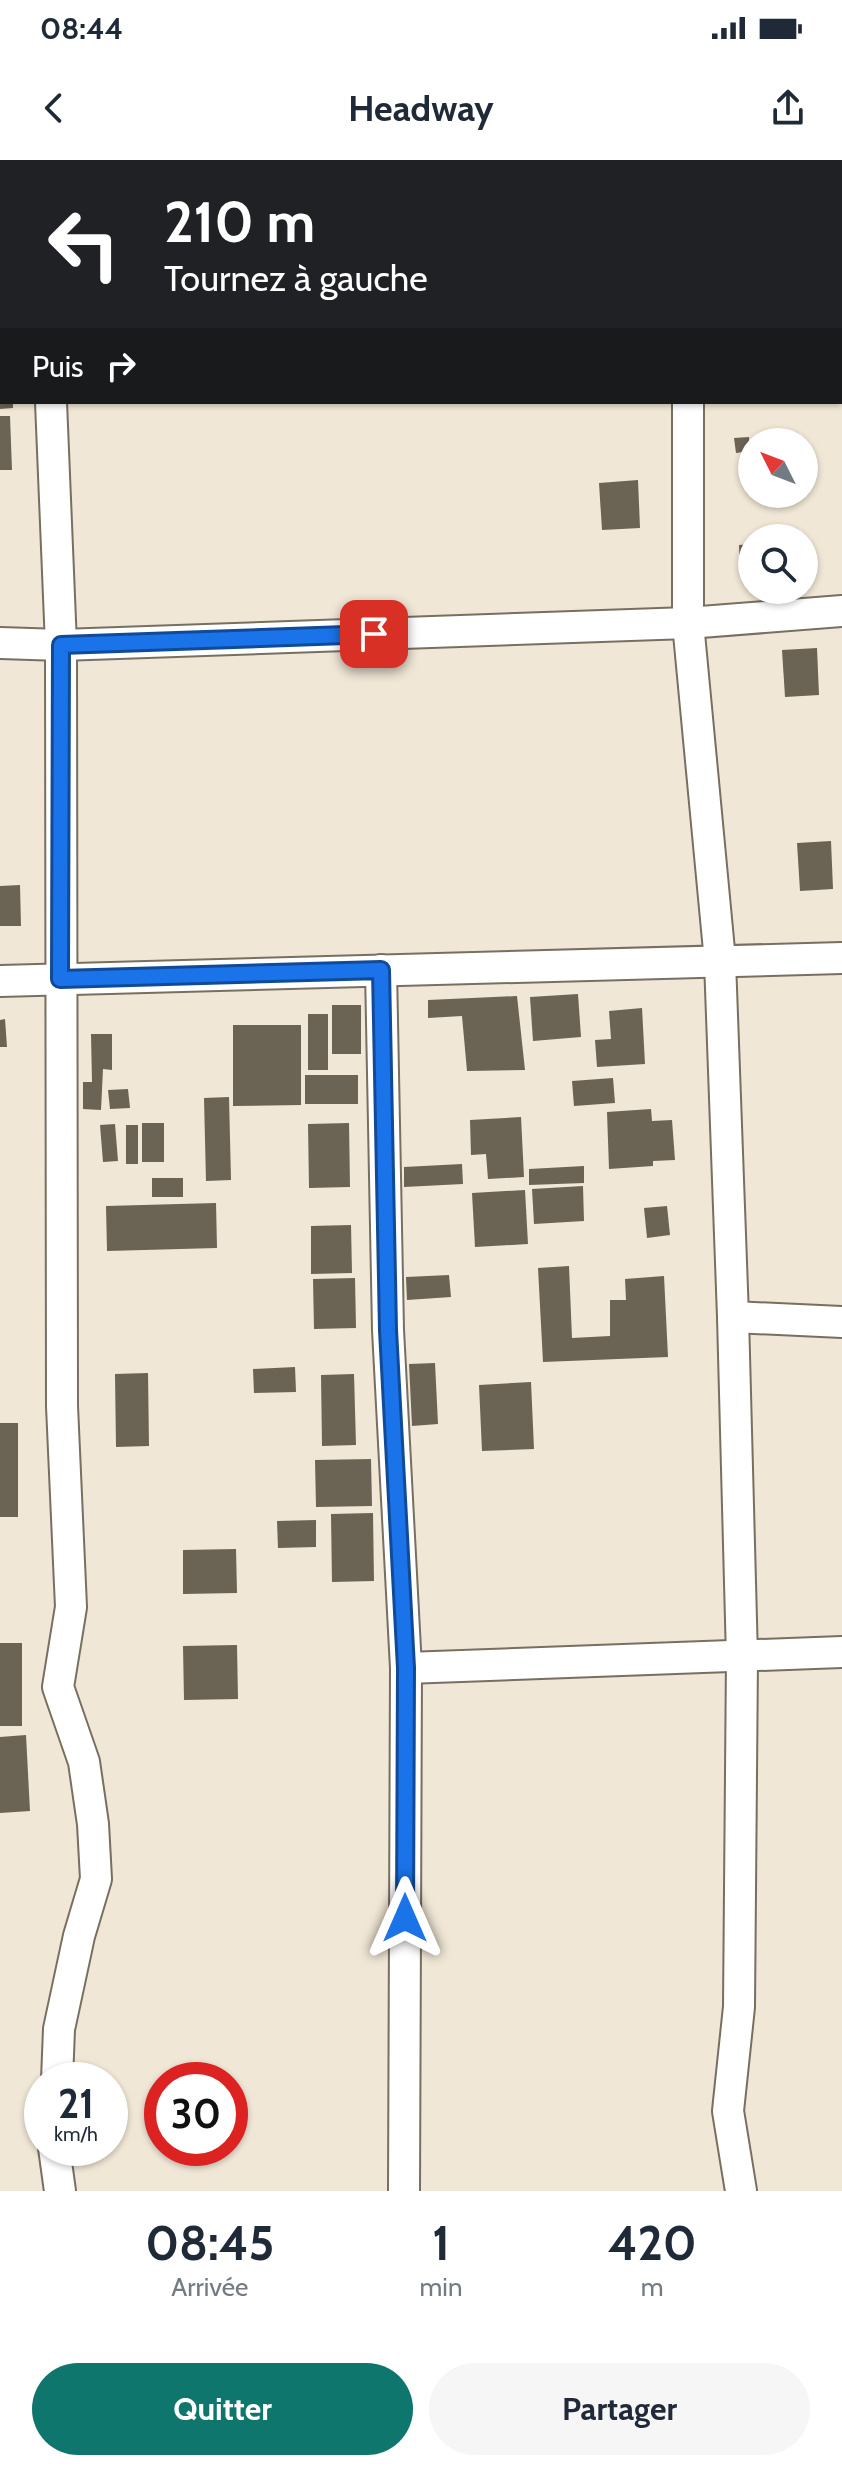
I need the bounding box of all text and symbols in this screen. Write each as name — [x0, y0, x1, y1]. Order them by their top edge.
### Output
text: 08:44 — [40, 10, 123, 47]
icon: back — [32, 86, 76, 130]
text: Headway — [348, 86, 494, 130]
icon: share — [766, 86, 810, 130]
text: 210 m — [164, 188, 315, 256]
icon: left — [32, 192, 136, 296]
text: Tournez à gauche — [164, 256, 428, 300]
icon: right — [99, 344, 143, 388]
text: Puis — [32, 348, 83, 385]
north arrow — [738, 428, 818, 508]
map controls — [738, 428, 818, 604]
button: search — [738, 524, 818, 604]
pin — [340, 600, 408, 668]
icon: arrive — [352, 612, 396, 656]
position arrow — [363, 1876, 447, 1960]
speed limit sign: 30 — [144, 2062, 248, 2166]
text: 21 — [58, 2079, 94, 2128]
text: km/h — [54, 2122, 98, 2146]
text: 08:45 — [145, 2214, 274, 2272]
text: 1 — [432, 2214, 450, 2272]
text: 420 — [608, 2214, 697, 2272]
text: Arrivée — [171, 2271, 248, 2303]
text: min — [420, 2271, 462, 2303]
text: m — [641, 2271, 664, 2303]
button: Quitter — [32, 2363, 413, 2455]
button: Partager — [429, 2363, 810, 2455]

